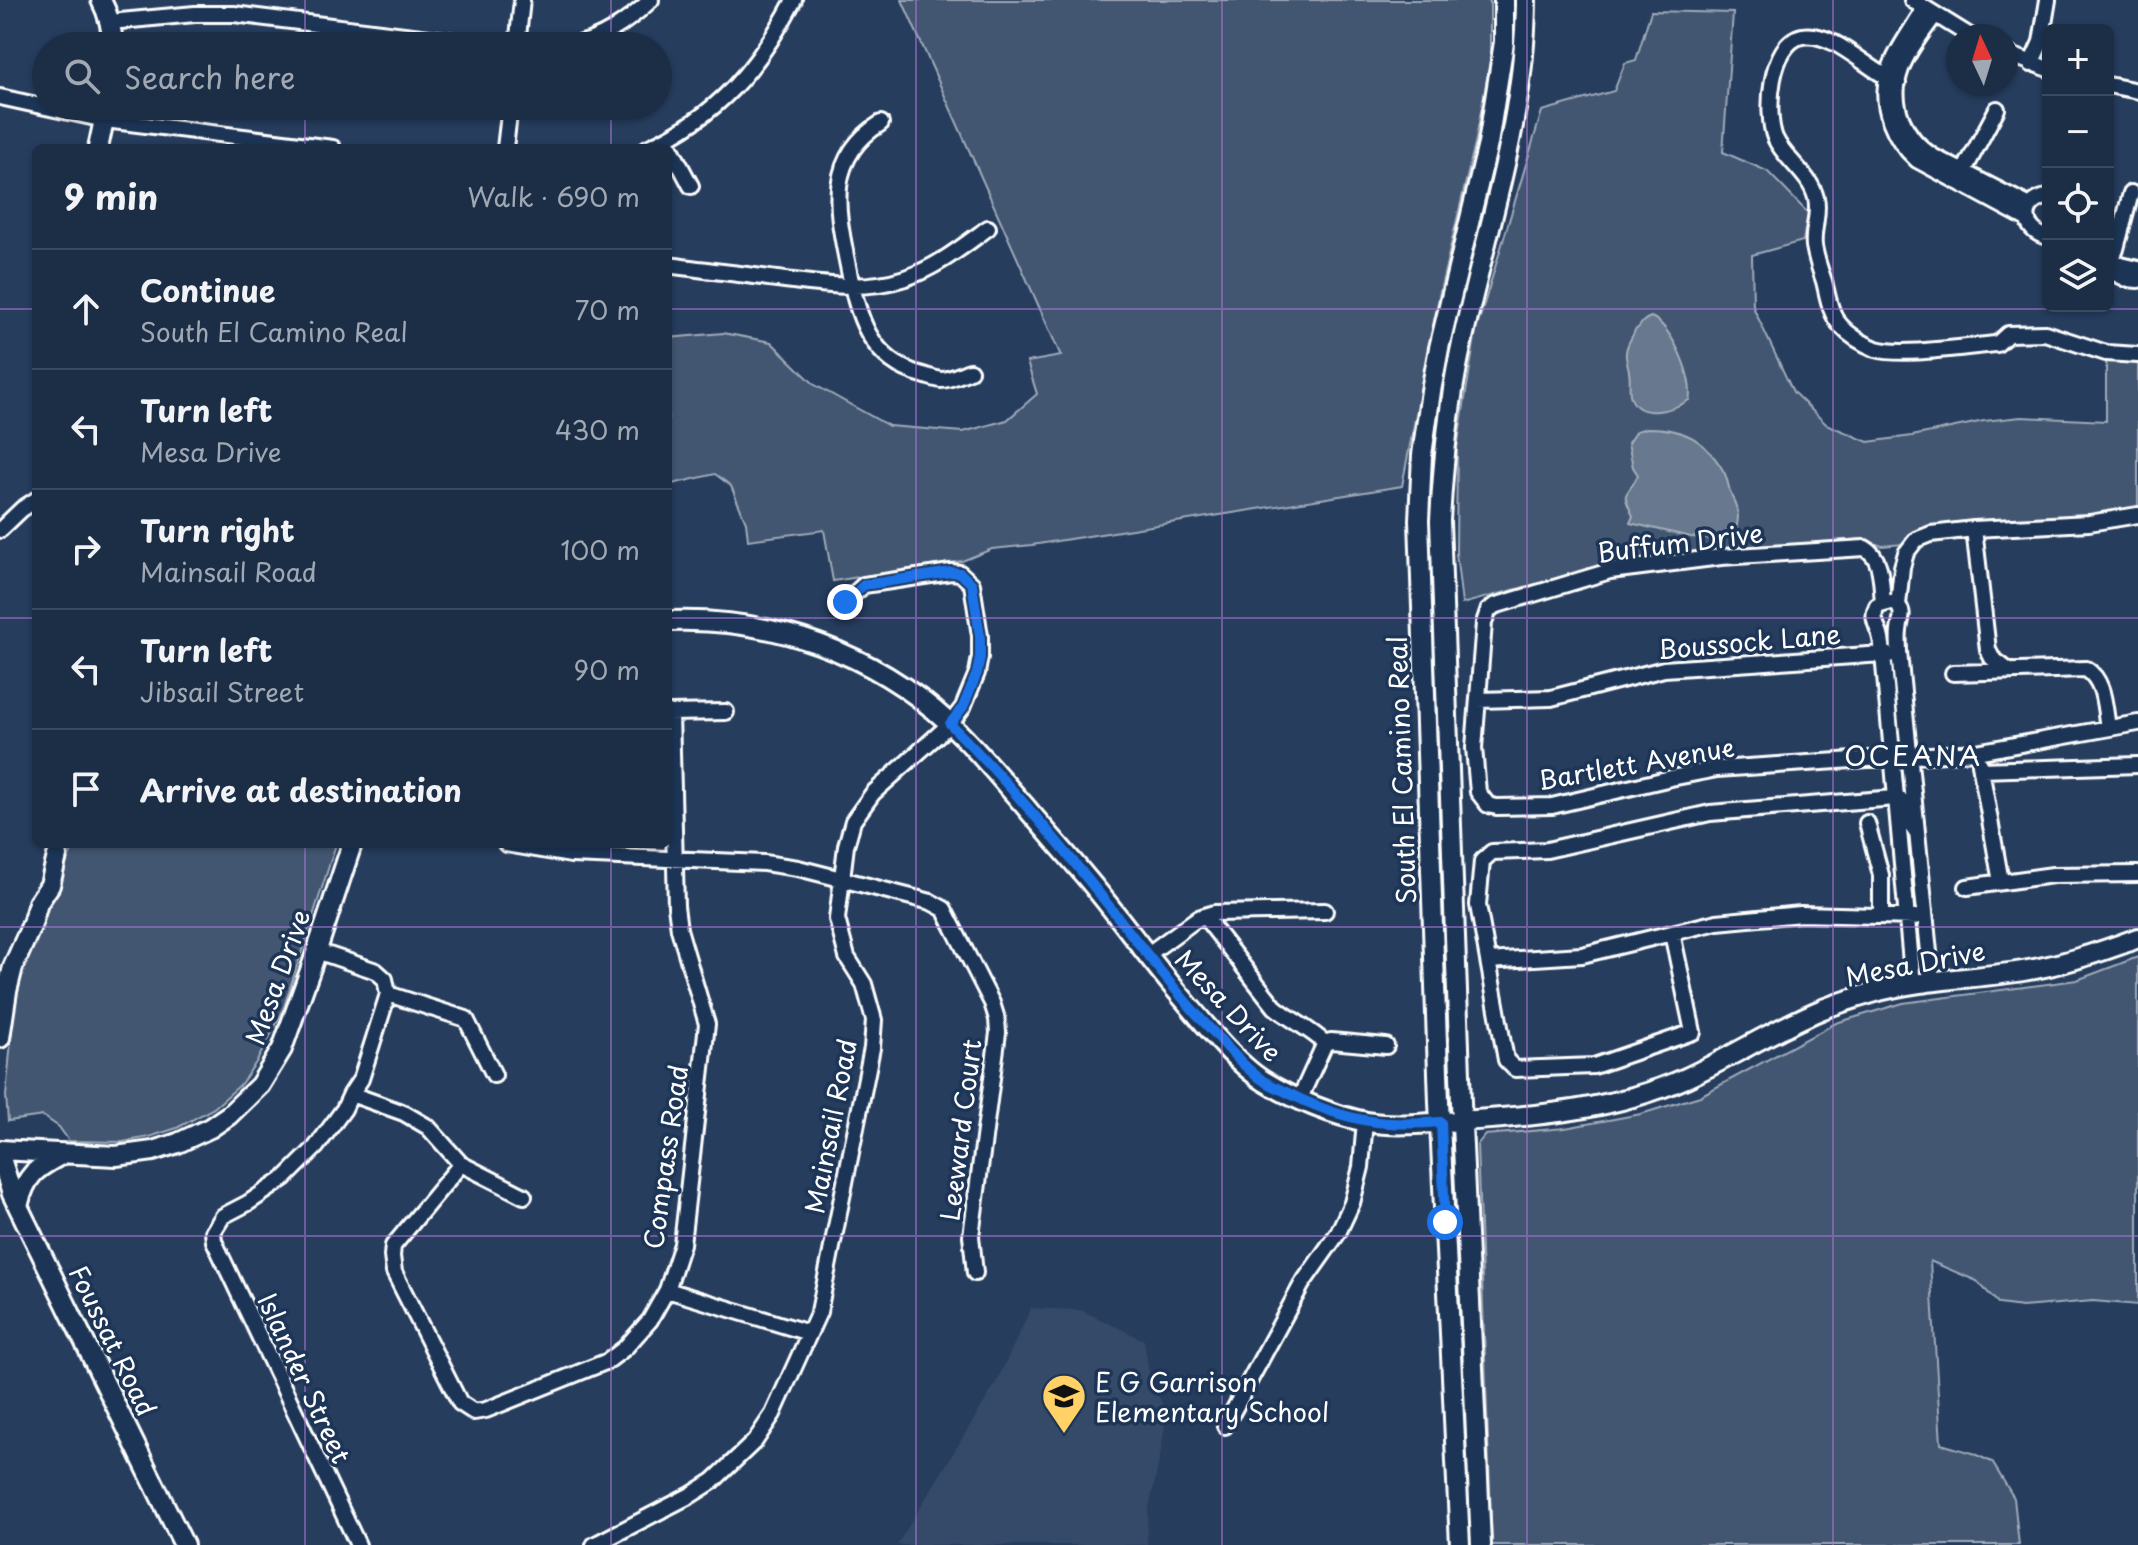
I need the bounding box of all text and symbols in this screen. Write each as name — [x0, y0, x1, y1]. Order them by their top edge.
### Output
north arrow — [1946, 24, 2018, 96]
map controls — [2042, 24, 2114, 312]
button: + — [2042, 24, 2114, 96]
search box — [32, 32, 672, 120]
icon: search — [60, 54, 104, 98]
text: Search here — [124, 54, 296, 99]
button: − — [2042, 96, 2114, 168]
button: locate — [2042, 168, 2114, 240]
text: 9 min — [64, 170, 158, 222]
text: Walk · 690 m — [468, 177, 640, 216]
button: layers — [2042, 240, 2114, 312]
text: Continue — [140, 267, 275, 312]
icon: ahead — [64, 287, 108, 331]
text: 70 m — [575, 290, 640, 329]
text: South El Camino Real — [140, 312, 408, 351]
text: Turn left — [140, 387, 272, 432]
icon: left — [64, 407, 108, 451]
text: 430 m — [555, 410, 640, 449]
text: Mesa Drive — [140, 432, 282, 471]
text: Turn right — [140, 507, 295, 552]
street label: Buffum Drive — [1595, 512, 1765, 572]
icon: right — [64, 527, 108, 571]
text: 100 m — [560, 530, 640, 569]
text: Mainsail Road — [140, 552, 317, 591]
route end — [827, 584, 863, 620]
street label: Boussock Lane — [1656, 614, 1842, 668]
text: Turn left — [140, 627, 272, 672]
street label: South El Camino Real — [1377, 636, 1425, 904]
icon: left — [64, 647, 108, 691]
text: 90 m — [573, 650, 640, 689]
text: Jibsail Street — [140, 672, 304, 711]
street label: Bartlett Avenue — [1535, 727, 1737, 799]
district label: OCEANA — [1844, 733, 1982, 776]
icon: arrive — [64, 767, 108, 811]
text: Arrive at destination — [140, 767, 462, 812]
street label: Mesa Drive — [234, 904, 320, 1050]
street label: Mesa Drive — [1842, 930, 1988, 996]
street label: Mesa Drive — [1166, 940, 1292, 1070]
street label: Mainsail Road — [794, 1035, 866, 1217]
street label: Leeward Court — [929, 1037, 991, 1223]
street label: Compass Road — [633, 1062, 697, 1252]
route start — [1427, 1204, 1463, 1240]
street label: Foussat Road — [60, 1258, 166, 1422]
street label: Islander Street — [249, 1287, 361, 1469]
place label: E G Garrison Elementary School — [1095, 1362, 1329, 1431]
school or university icon: E G Garrison Elementary School — [1040, 1372, 1088, 1435]

